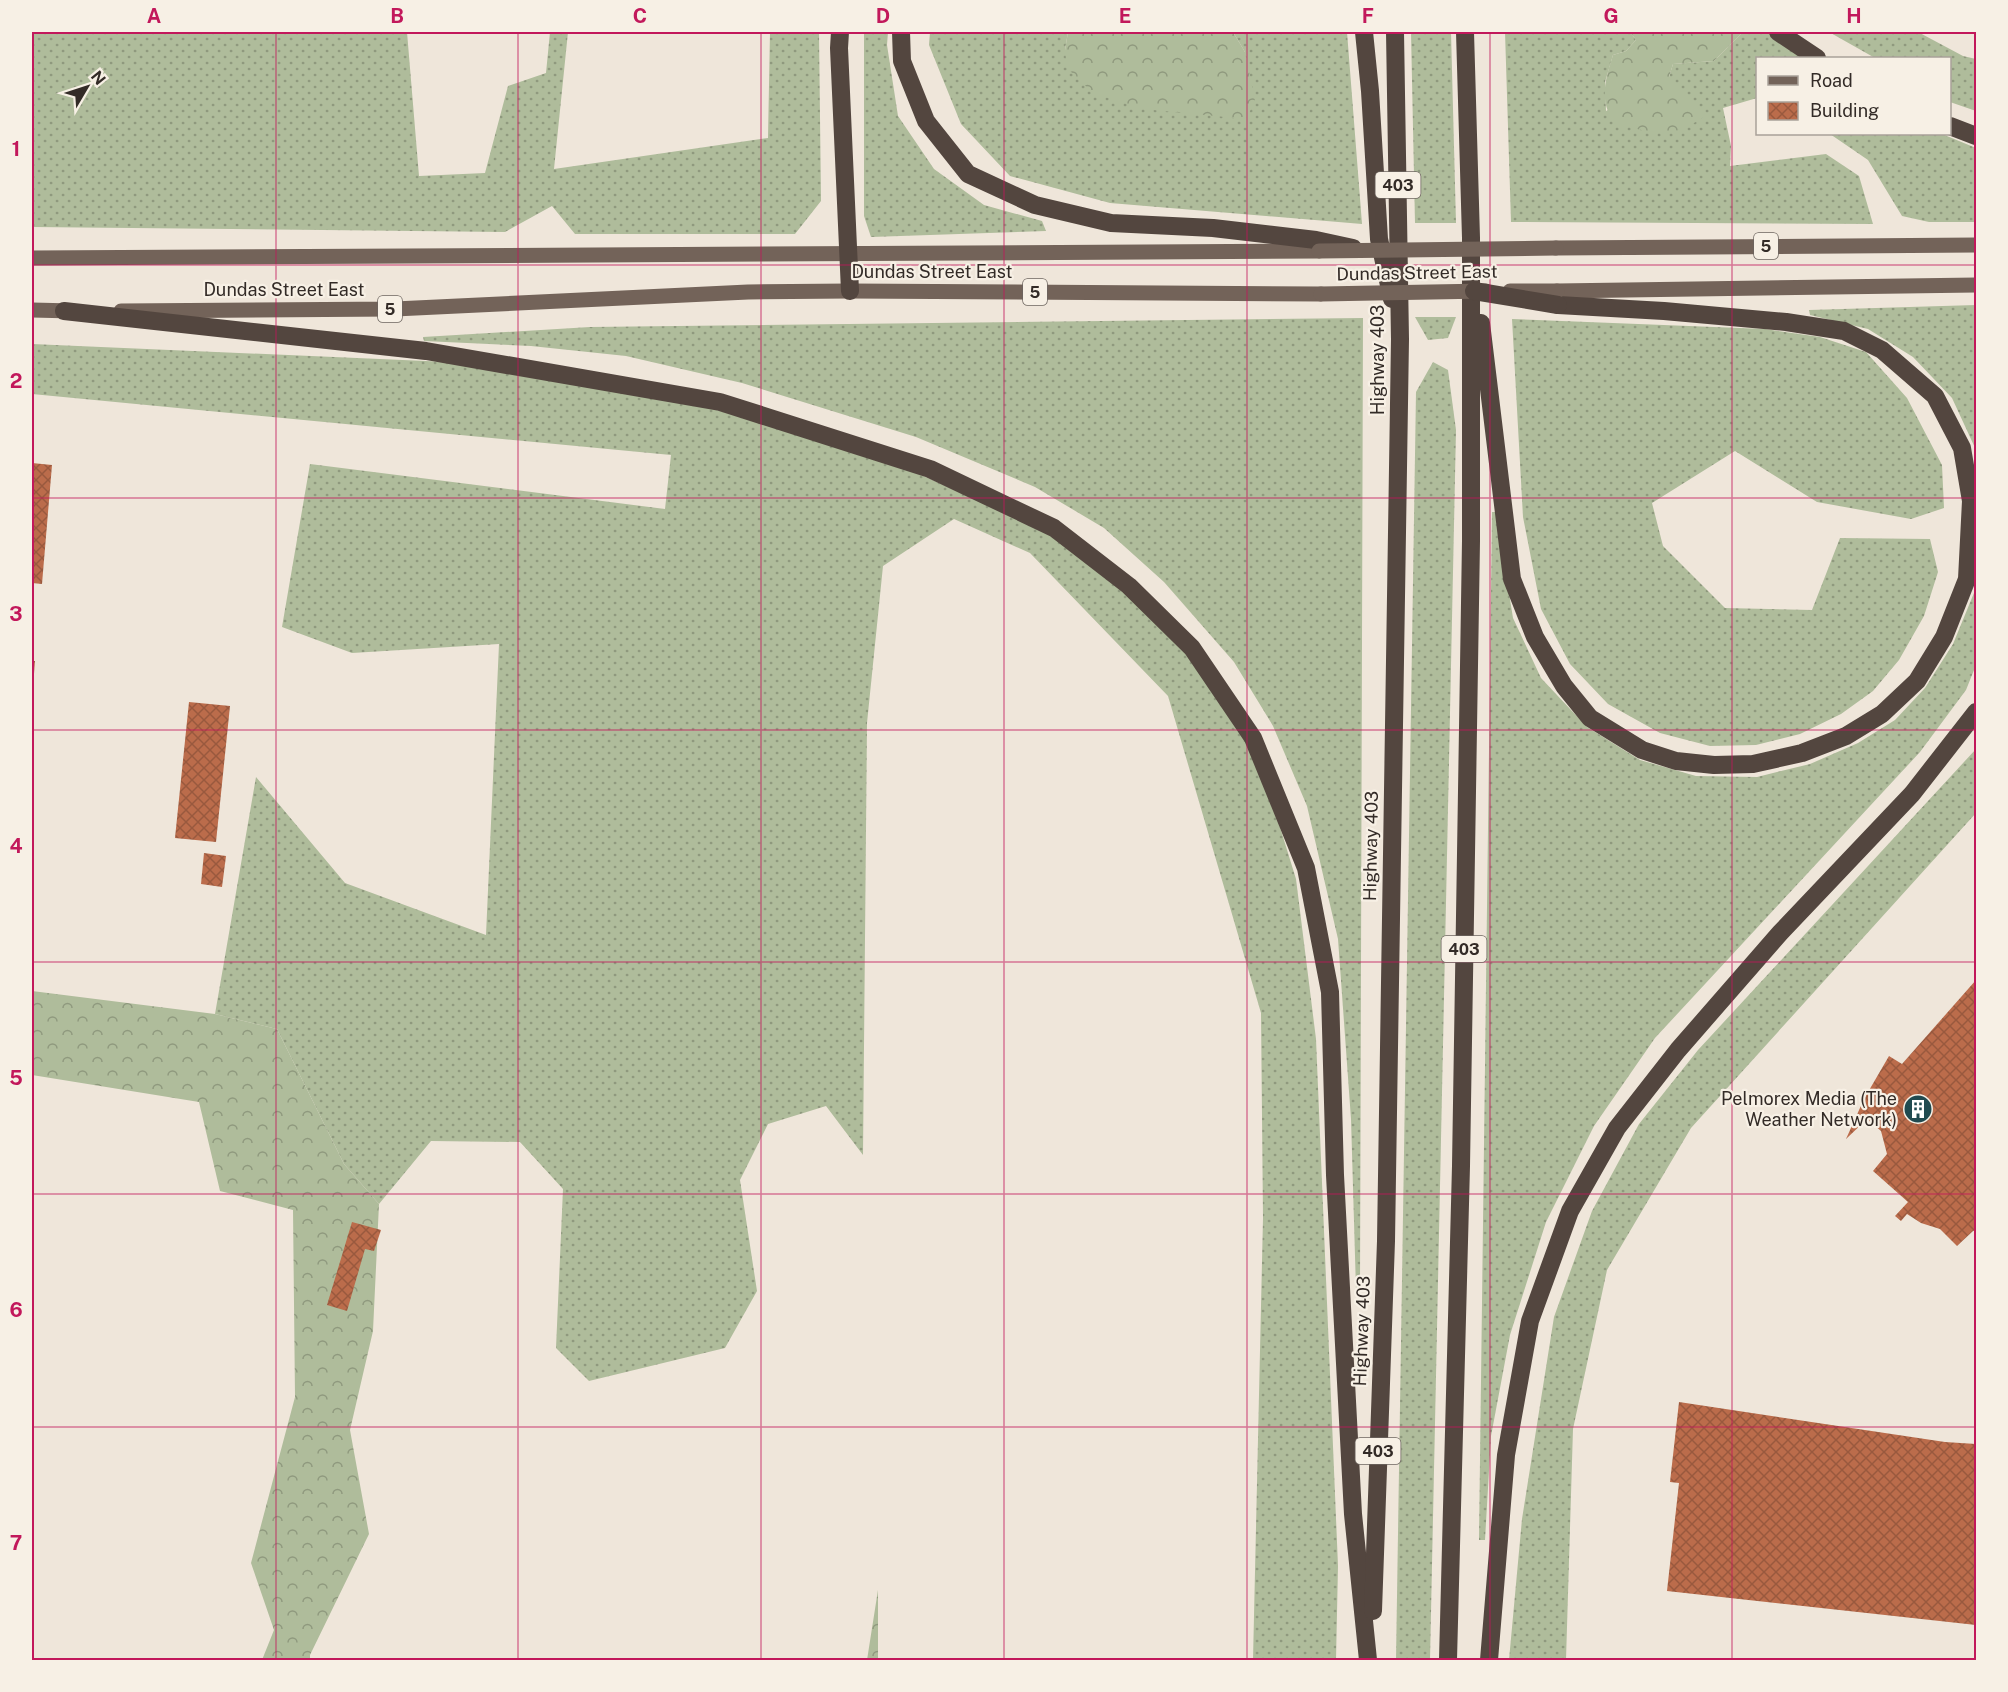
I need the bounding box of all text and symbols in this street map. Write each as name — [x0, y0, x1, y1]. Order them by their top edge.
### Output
text: A — [147, 4, 161, 28]
text: B — [390, 4, 404, 28]
text: C — [633, 4, 647, 28]
text: D — [876, 4, 890, 28]
text: E — [1119, 4, 1131, 28]
text: F — [1362, 4, 1374, 28]
text: G — [1603, 4, 1619, 28]
text: H — [1846, 4, 1862, 28]
north arrow — [57, 57, 117, 117]
legend — [1756, 57, 1951, 135]
text: N — [87, 67, 110, 89]
text: Road — [1810, 70, 1853, 91]
text: Building — [1810, 100, 1879, 121]
text: 1 — [12, 137, 20, 161]
road number: 403 — [1376, 172, 1420, 198]
road number: 5 — [1754, 233, 1778, 259]
street label: Dundas Street East — [851, 261, 1013, 282]
street label: Dundas Street East — [1336, 261, 1498, 284]
street label: Dundas Street East — [203, 279, 365, 300]
road number: 5 — [1023, 279, 1047, 305]
road number: 5 — [378, 296, 402, 322]
street label: Highway 403 — [1367, 305, 1388, 415]
text: 2 — [10, 369, 22, 393]
text: 3 — [9, 602, 23, 626]
street label: Highway 403 — [1359, 791, 1382, 901]
text: 4 — [9, 834, 23, 858]
road number: 403 — [1442, 936, 1486, 962]
text: 5 — [9, 1066, 23, 1090]
place label: Pelmorex Media (The Weather Network) — [1721, 1088, 1897, 1130]
building icon: Pelmorex Media (The Weather Network) — [1902, 1093, 1934, 1125]
street label: Highway 403 — [1349, 1275, 1374, 1387]
text: 6 — [9, 1298, 23, 1322]
road number: 403 — [1356, 1438, 1400, 1464]
text: 7 — [10, 1531, 22, 1555]

